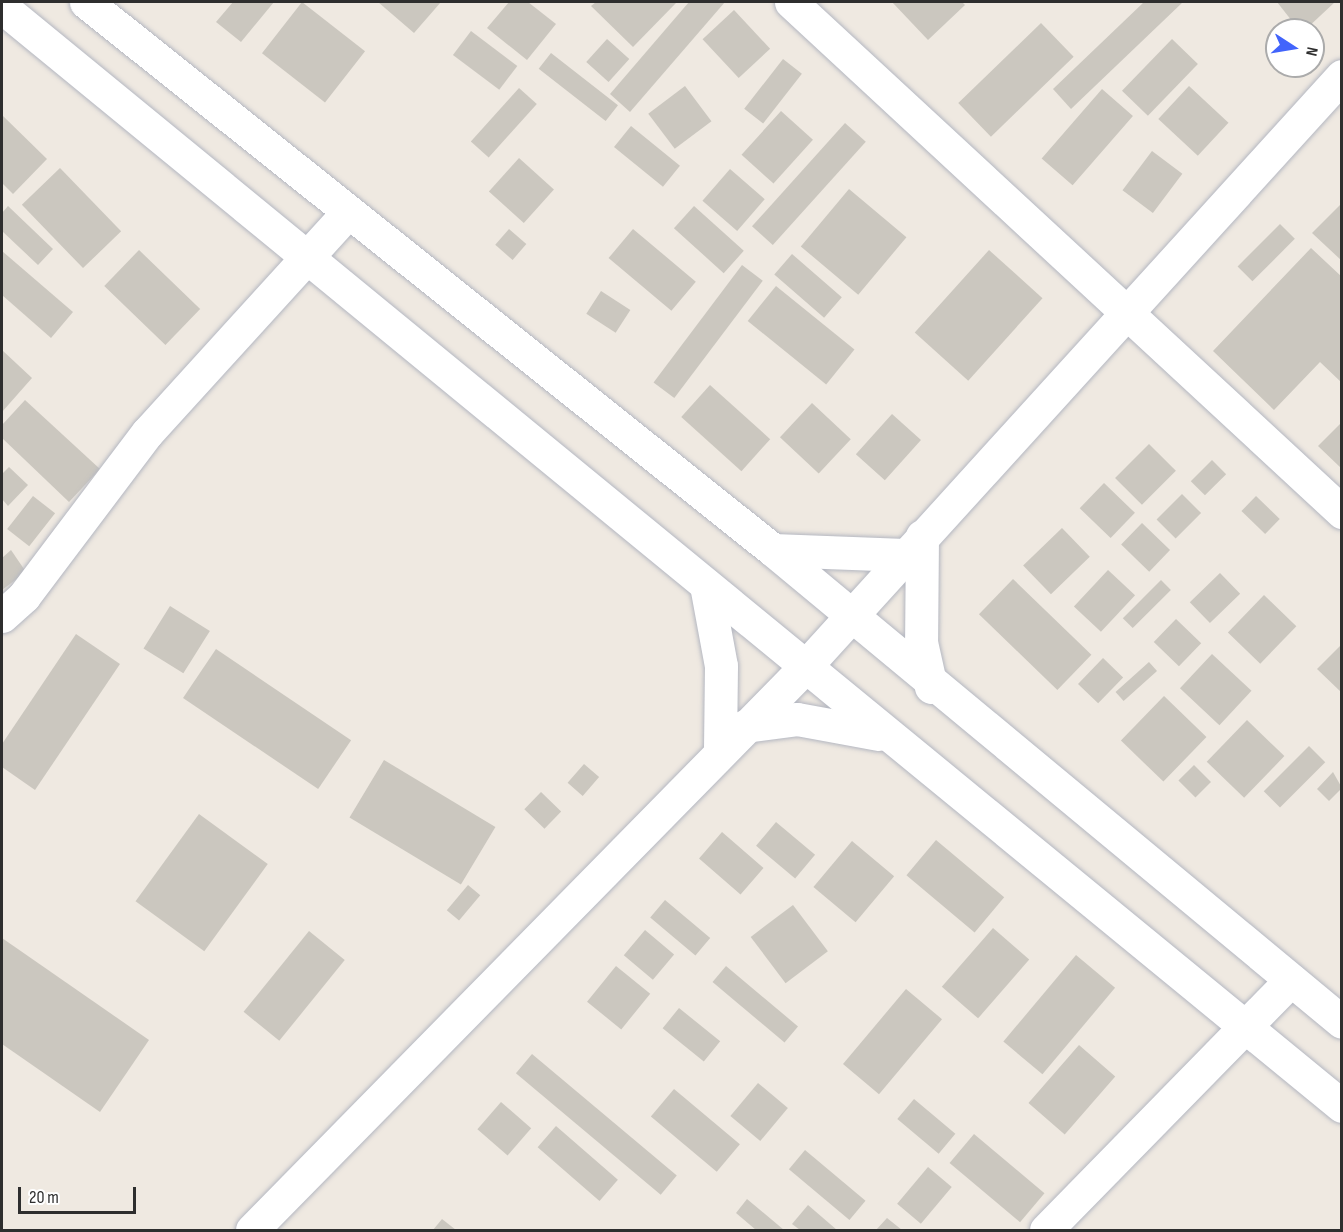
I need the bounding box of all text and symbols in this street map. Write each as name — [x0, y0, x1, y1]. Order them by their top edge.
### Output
north arrow — [1265, 18, 1325, 78]
text: N — [1301, 45, 1321, 58]
scale bar — [21, 1175, 140, 1213]
text: 20 m — [29, 1187, 59, 1208]

